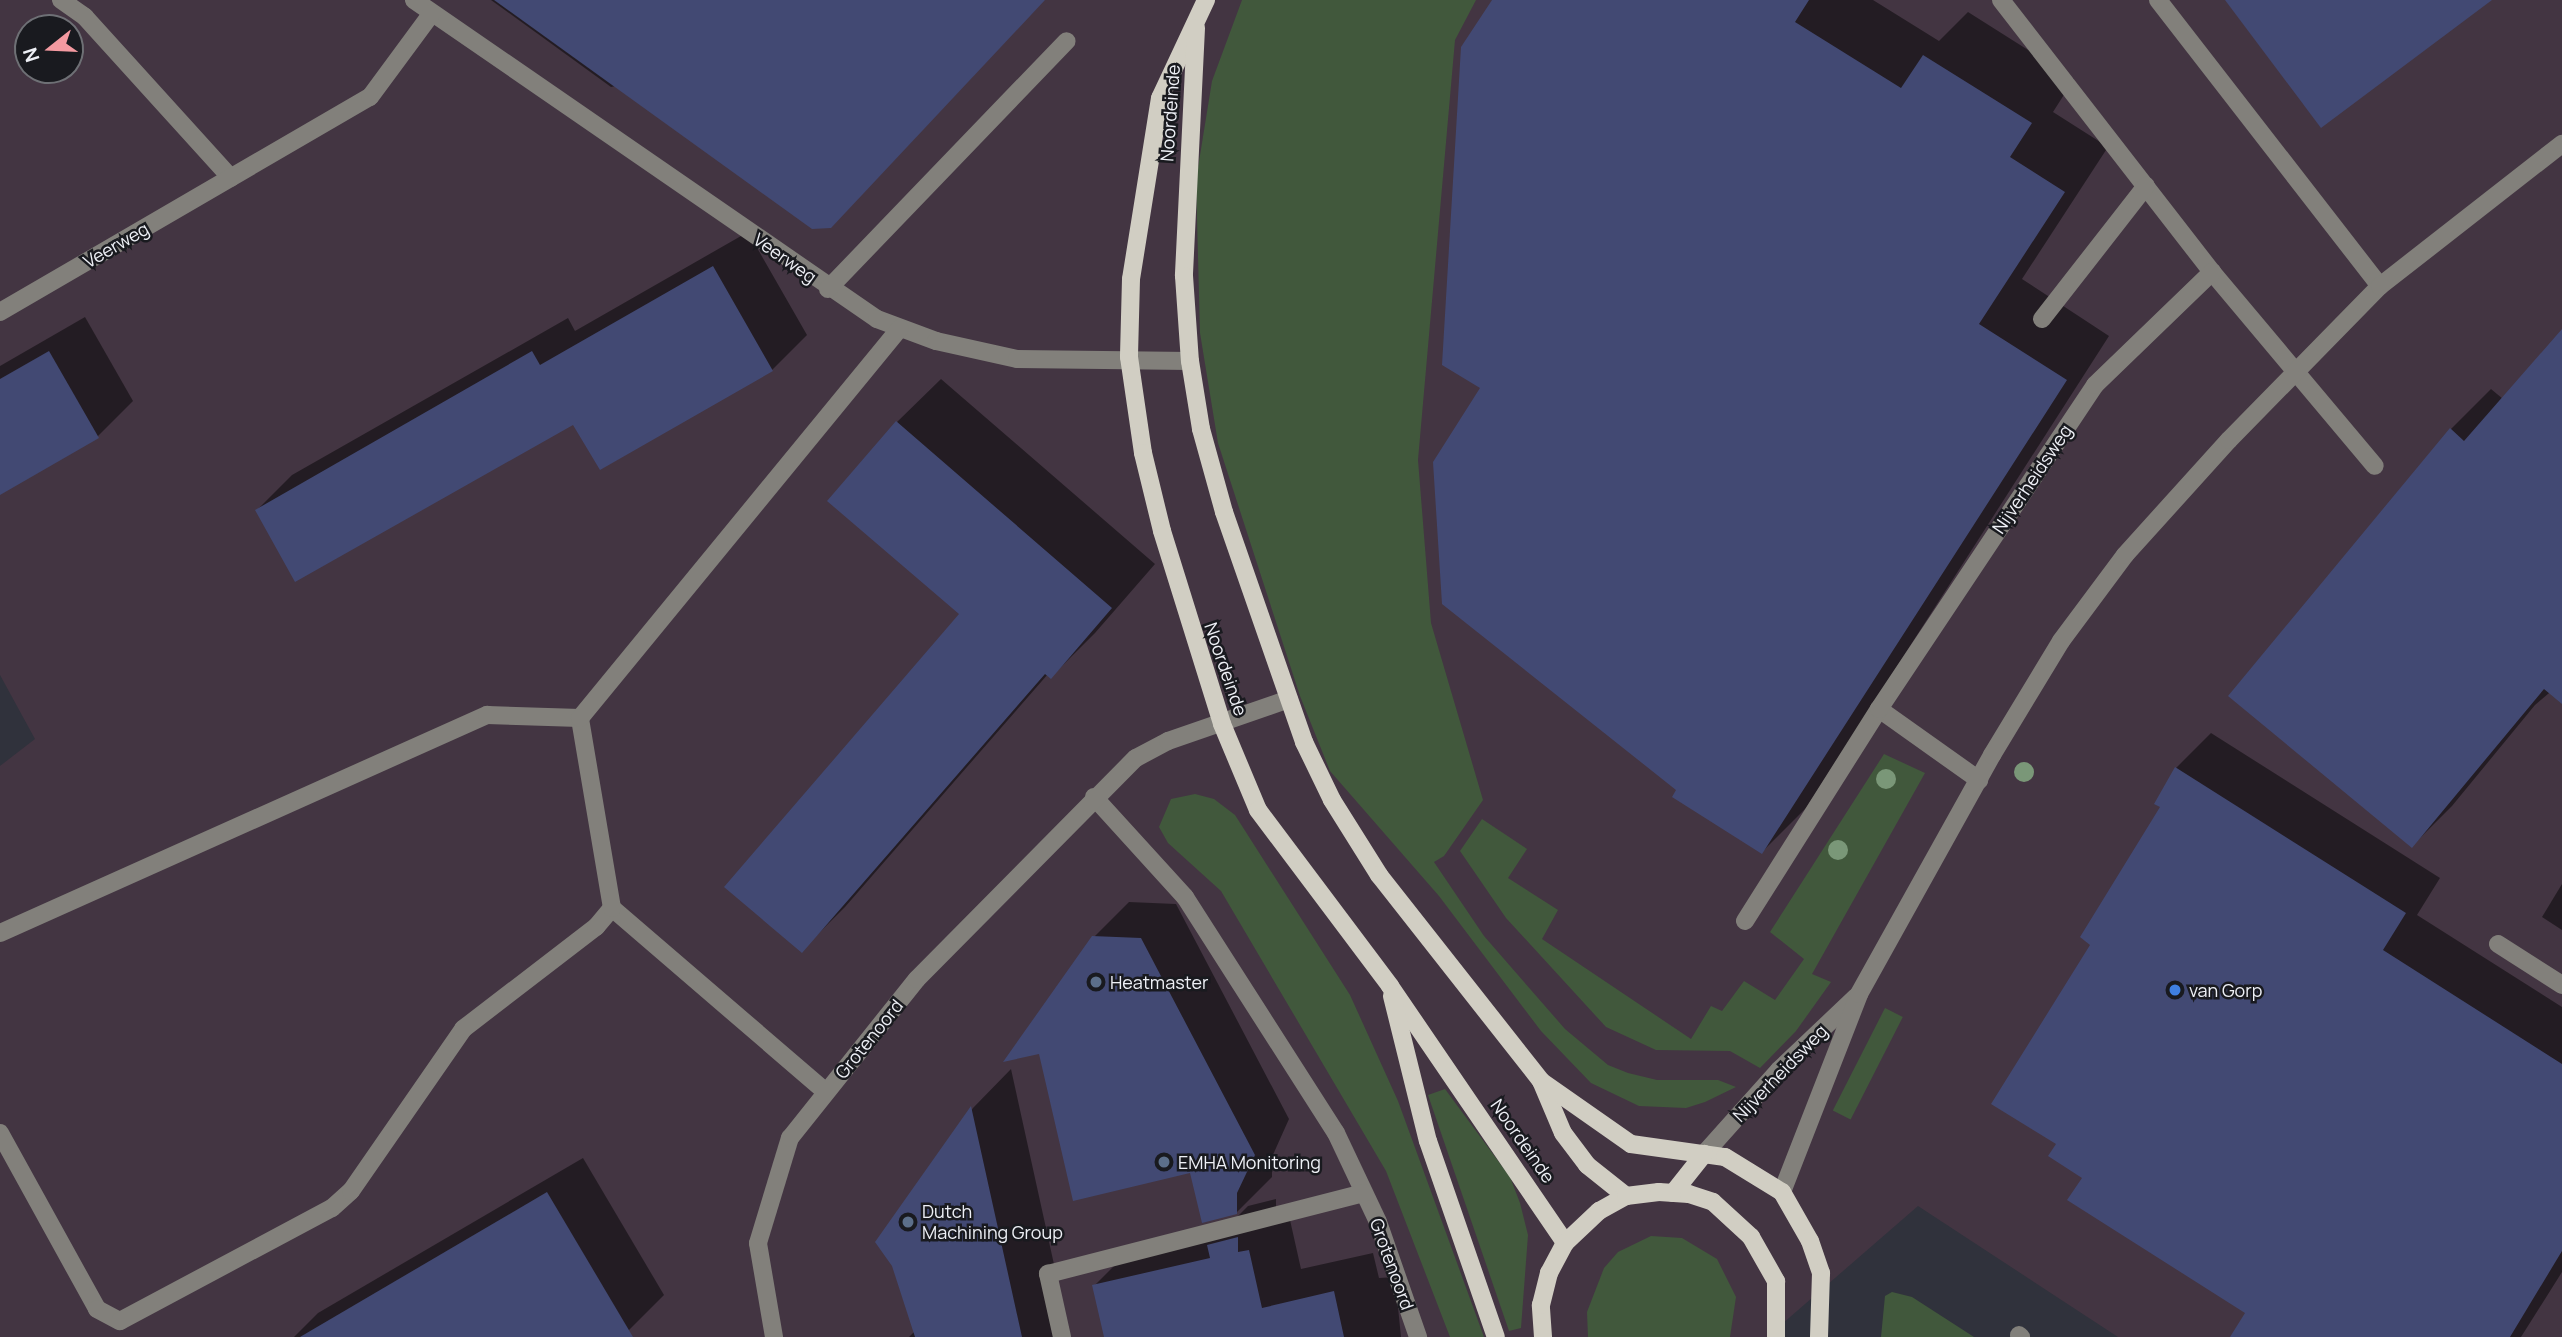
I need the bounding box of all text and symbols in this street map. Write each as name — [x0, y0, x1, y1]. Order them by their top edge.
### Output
north arrow — [14, 14, 84, 84]
text: N — [16, 44, 45, 65]
street label: Noordeinde — [1156, 64, 1184, 162]
street label: Veerweg — [79, 218, 153, 272]
street label: Veerweg — [749, 229, 821, 287]
street label: Nijverheidsweg — [1988, 420, 2076, 538]
street label: Noordeinde — [1200, 620, 1252, 718]
place label: Heatmaster — [1110, 971, 1208, 993]
marker: Heatmaster — [1088, 974, 1104, 990]
place label: van Gorp — [2189, 979, 2262, 1001]
marker: van Gorp — [2167, 982, 2183, 998]
street label: Grotenoord — [831, 995, 907, 1083]
street label: Nijverheidsweg — [1728, 1020, 1832, 1126]
street label: Noordeinde — [1486, 1095, 1560, 1187]
place label: EMHA Monitoring — [1178, 1151, 1321, 1173]
marker: EMHA Monitoring — [1156, 1154, 1172, 1170]
place label: Dutch Machining Group — [922, 1201, 1063, 1244]
marker: Dutch Machining Group — [900, 1214, 916, 1230]
street label: Grotenoord — [1365, 1215, 1419, 1313]

